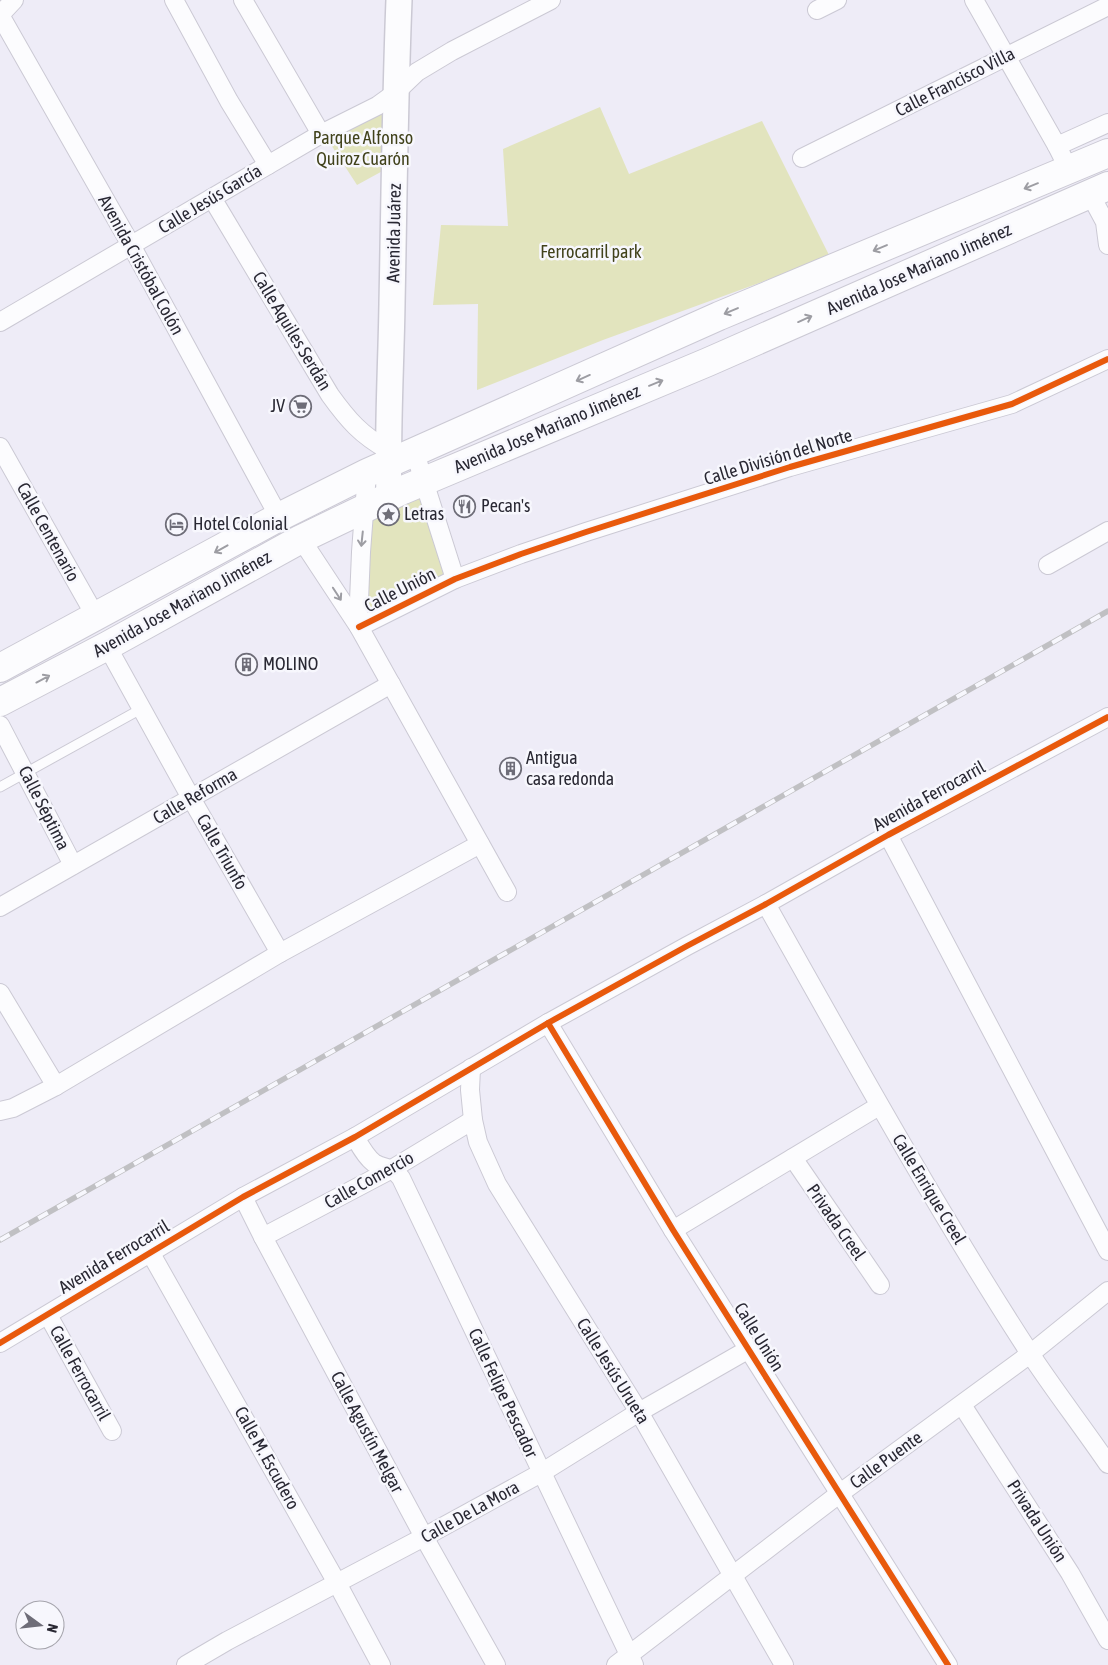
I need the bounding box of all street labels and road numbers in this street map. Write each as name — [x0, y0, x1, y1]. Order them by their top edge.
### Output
street label: Calle Francisco Villa — [892, 42, 1018, 121]
street label: Calle Jesús García — [154, 160, 265, 238]
street label: Avenida Juárez — [382, 183, 405, 283]
street label: Avenida Cristóbal Colón — [94, 191, 189, 338]
street label: Avenida Jose Mariano Jiménez — [823, 218, 1015, 319]
street label: Calle Aquiles Serdán — [249, 268, 336, 394]
street label: Avenida Jose Mariano Jiménez — [451, 380, 643, 477]
street label: Calle División del Norte — [701, 424, 854, 489]
street label: Calle Centenario — [13, 479, 84, 585]
street label: Avenida Jose Mariano Jiménez — [89, 546, 275, 661]
street label: Calle Unión — [361, 563, 439, 616]
street label: Avenida Ferrocarril — [869, 756, 989, 835]
street label: Calle Séptima — [14, 762, 75, 853]
street label: Calle Reforma — [149, 763, 241, 828]
street label: Calle Triunfo — [192, 810, 252, 893]
street label: Calle Enrique Creel — [888, 1130, 971, 1248]
street label: Calle Comercio — [320, 1146, 417, 1213]
street label: Privada Creel — [803, 1180, 870, 1264]
street label: Avenida Ferrocarril — [55, 1215, 173, 1298]
street label: Calle Unión — [730, 1298, 789, 1375]
street label: Calle Jesús Urueta — [573, 1314, 654, 1427]
street label: Calle Ferrocarril — [46, 1322, 115, 1424]
street label: Calle Felipe Pescador — [464, 1325, 543, 1461]
street label: Calle Agustín Melgar — [327, 1368, 409, 1497]
street label: Calle M. Escudero — [231, 1403, 304, 1513]
street label: Calle Puente — [846, 1426, 926, 1493]
street label: Calle De La Mora — [417, 1476, 522, 1547]
street label: Privada Unión — [1003, 1476, 1072, 1566]

